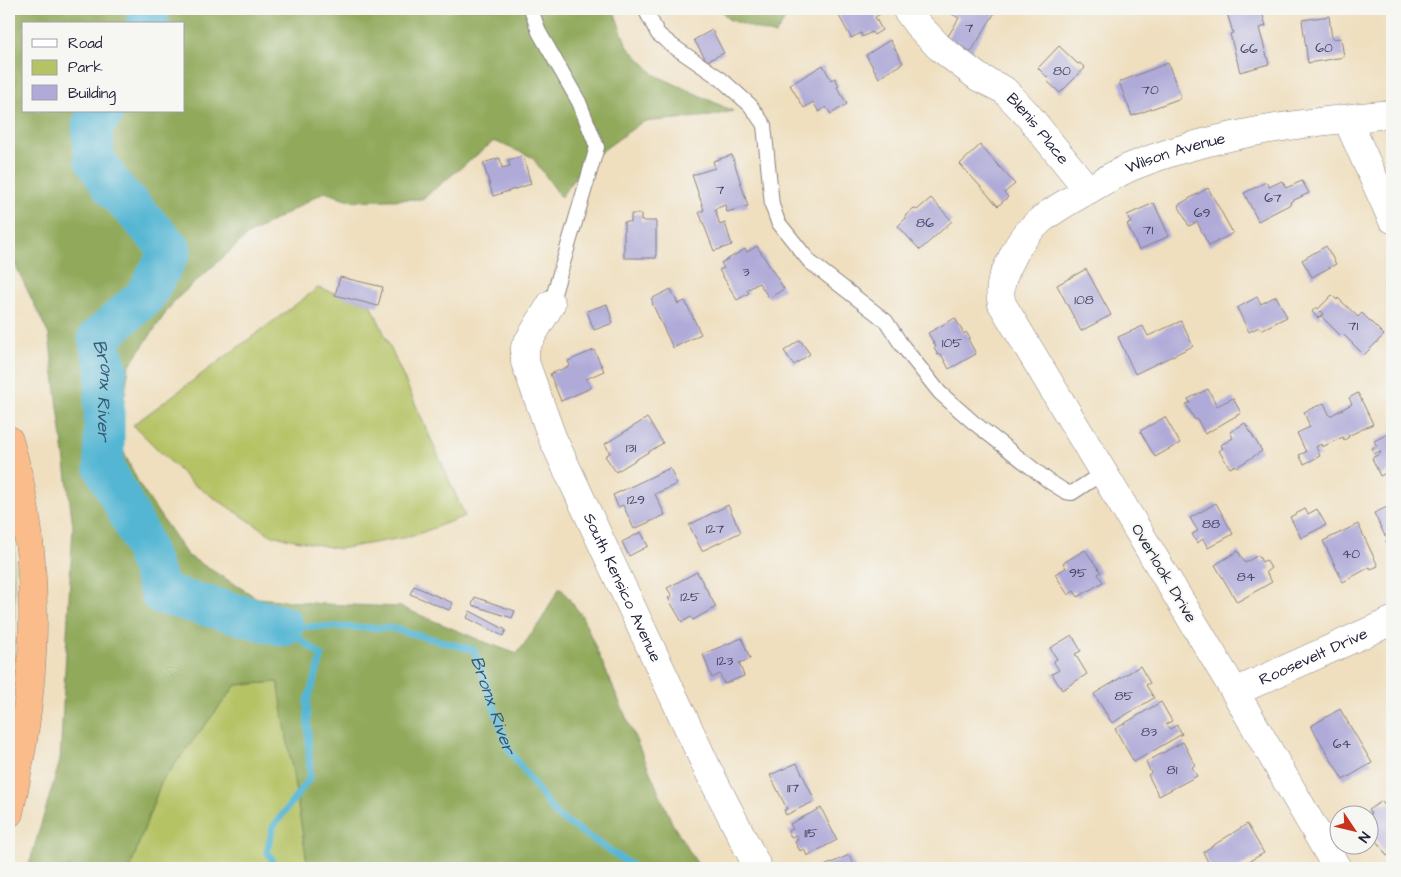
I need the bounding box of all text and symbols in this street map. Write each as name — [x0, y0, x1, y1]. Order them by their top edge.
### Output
house number: 7 — [965, 18, 974, 38]
legend — [22, 22, 185, 112]
text: Road — [68, 33, 103, 54]
house number: 60 — [1315, 38, 1333, 58]
house number: 66 — [1240, 39, 1258, 59]
text: Park — [68, 57, 103, 78]
house number: 80 — [1053, 61, 1071, 81]
house number: 70 — [1141, 80, 1159, 100]
text: Building — [68, 83, 116, 105]
street label: Blenis Place — [1001, 88, 1074, 169]
street label: Wilson Avenue — [1122, 127, 1228, 179]
house number: 7 — [716, 180, 725, 200]
house number: 67 — [1264, 188, 1282, 208]
house number: 69 — [1194, 203, 1210, 223]
house number: 86 — [916, 213, 934, 233]
house number: 71 — [1143, 220, 1153, 240]
house number: 3 — [742, 262, 750, 282]
house number: 108 — [1074, 290, 1094, 310]
house number: 71 — [1348, 316, 1358, 336]
house number: 105 — [942, 333, 962, 353]
water label: Bronx River — [87, 336, 121, 443]
house number: 131 — [626, 438, 637, 458]
house number: 129 — [627, 490, 645, 510]
street label: South Kensico Avenue — [578, 509, 667, 666]
house number: 88 — [1202, 514, 1220, 534]
house number: 127 — [706, 519, 725, 539]
street label: Overlook Drive — [1126, 519, 1202, 627]
house number: 40 — [1342, 544, 1360, 564]
house number: 95 — [1069, 563, 1087, 583]
house number: 84 — [1237, 567, 1256, 587]
house number: 125 — [680, 587, 700, 607]
street label: Roosevelt Drive — [1256, 622, 1372, 691]
house number: 123 — [717, 651, 733, 671]
water label: Bronx River — [465, 653, 523, 759]
house number: 85 — [1115, 686, 1134, 706]
house number: 83 — [1141, 722, 1157, 742]
house number: 64 — [1333, 734, 1352, 754]
house number: 81 — [1167, 760, 1178, 780]
house number: 117 — [787, 778, 799, 798]
north arrow — [1328, 804, 1378, 854]
house number: 115 — [804, 823, 818, 843]
text: N — [1353, 828, 1375, 846]

